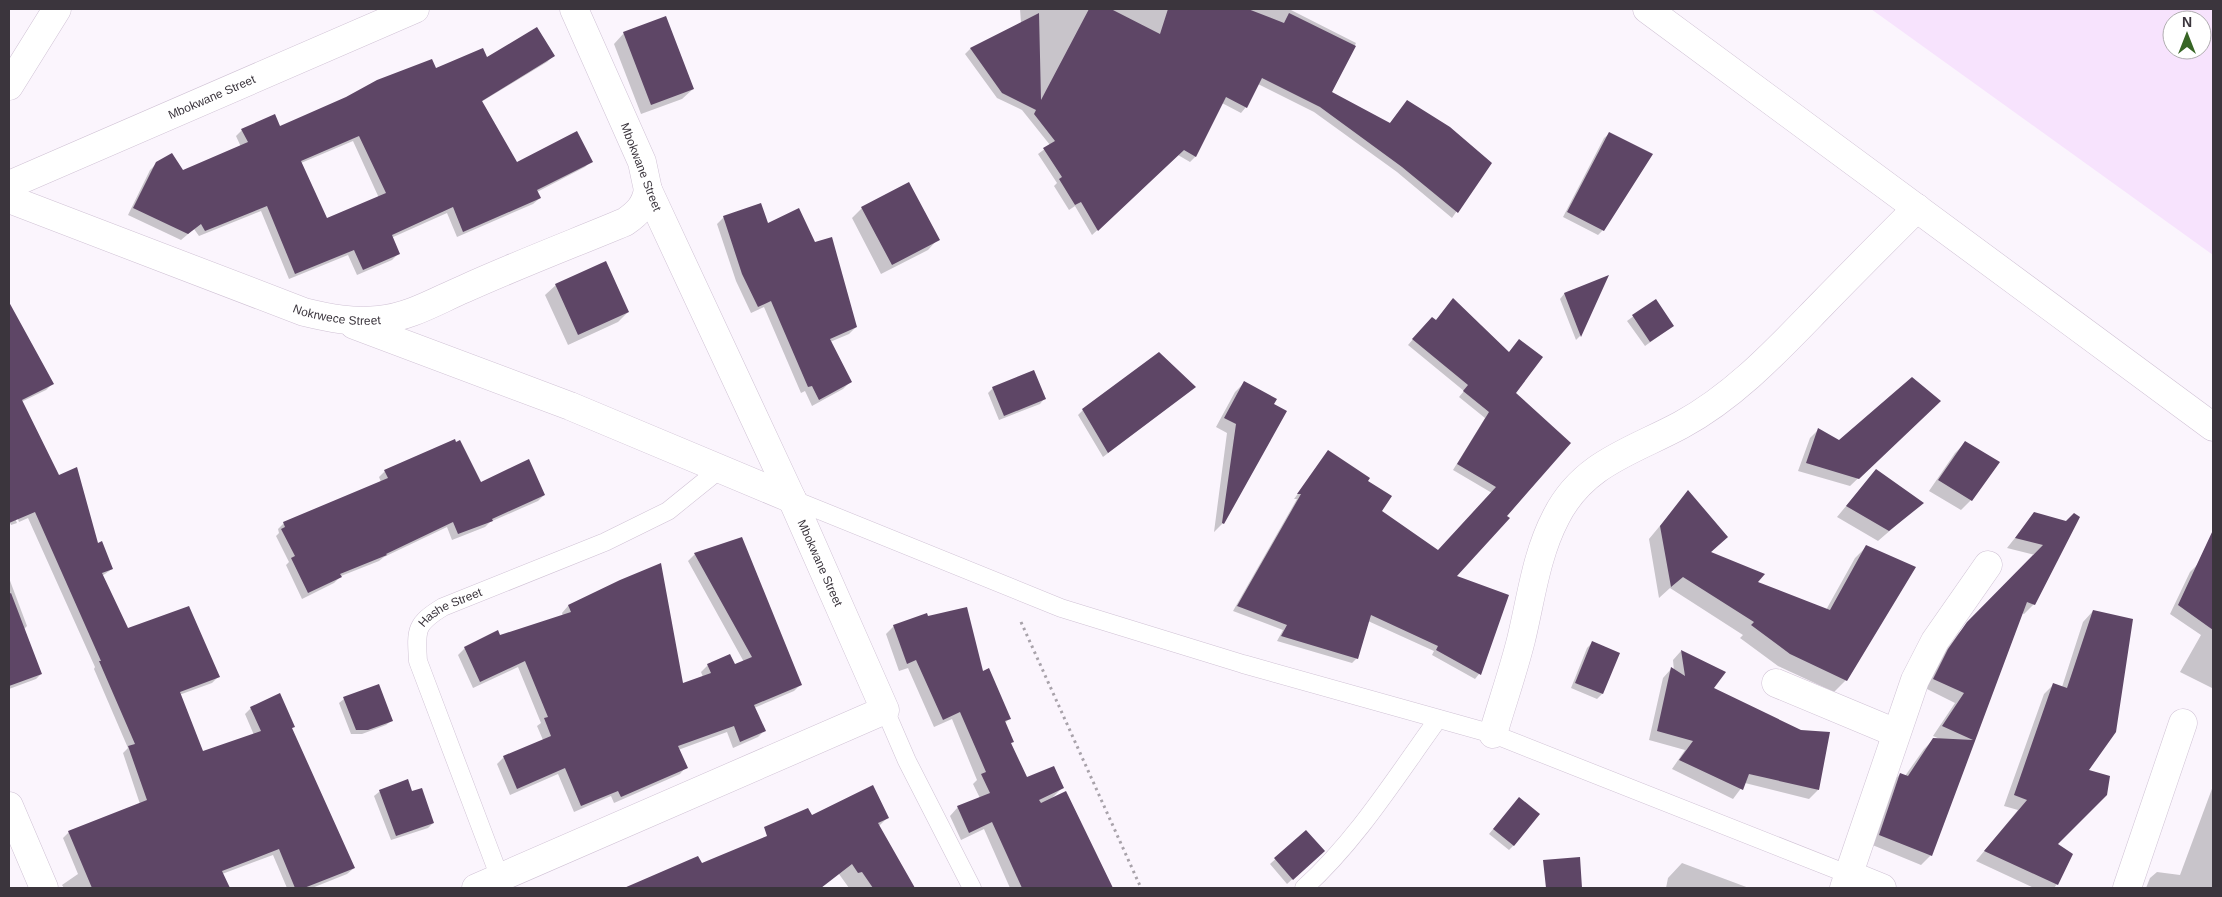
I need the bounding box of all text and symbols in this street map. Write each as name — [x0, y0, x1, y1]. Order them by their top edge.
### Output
north arrow — [2162, 10, 2212, 60]
text: N — [2182, 14, 2192, 30]
street label: Mbokwane Street — [166, 72, 258, 122]
street label: Mbokwane Street — [618, 121, 665, 214]
street label: Nokrwece Street — [291, 301, 382, 328]
street label: Mbokwane Street — [795, 517, 846, 609]
street label: Hashe Street — [415, 585, 485, 630]

